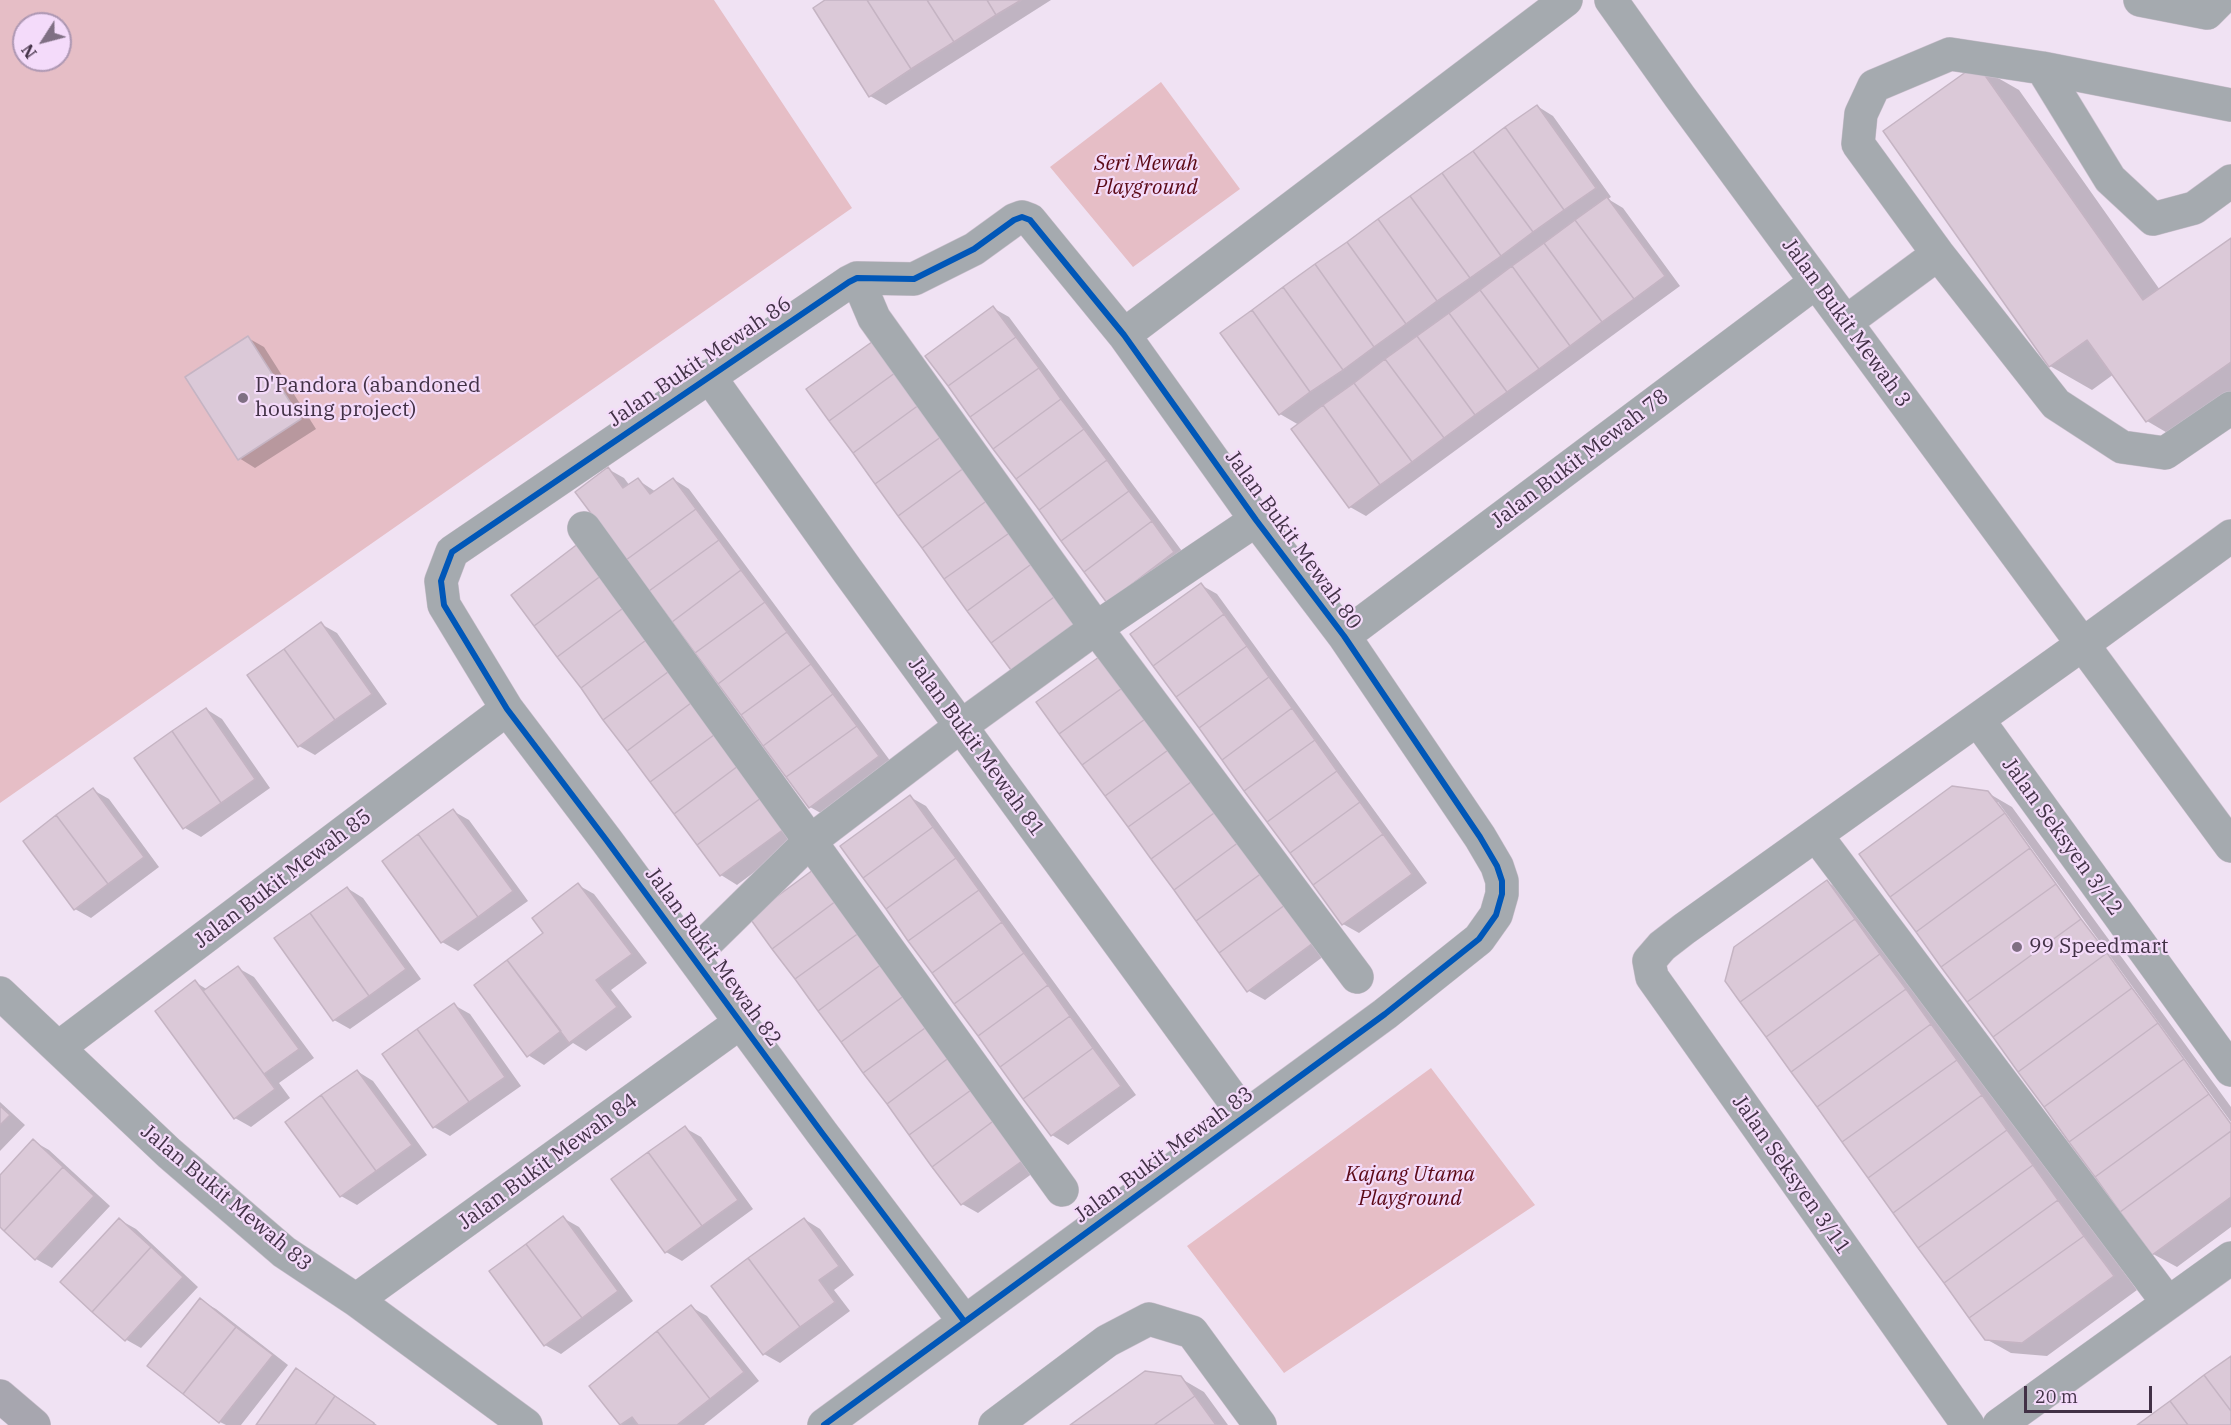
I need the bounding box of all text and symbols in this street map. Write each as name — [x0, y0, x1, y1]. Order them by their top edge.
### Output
north arrow — [12, 12, 72, 72]
text: N — [17, 40, 41, 62]
park label: Seri Mewah Playground — [1094, 151, 1198, 201]
street label: Jalan Bukit Mewah 3 — [1776, 234, 1916, 412]
street label: Jalan Bukit Mewah 86 — [604, 291, 796, 433]
place label: D'Pandora (abandoned housing project) — [255, 373, 481, 423]
street label: Jalan Bukit Mewah 78 — [1486, 384, 1674, 534]
marker: D'Pandora (abandoned housing project) — [236, 391, 250, 405]
street label: Jalan Bukit Mewah 80 — [1220, 445, 1366, 635]
street label: Jalan Bukit Mewah 81 — [903, 652, 1049, 842]
street label: Jalan Seksyen 3/12 — [1996, 753, 2128, 921]
street label: Jalan Bukit Mewah 85 — [189, 804, 377, 954]
street label: Jalan Bukit Mewah 82 — [640, 862, 786, 1052]
place label: 99 Speedmart — [2029, 934, 2168, 960]
marker: 99 Speedmart — [2010, 940, 2024, 954]
street label: Jalan Bukit Mewah 83 — [1069, 1082, 1259, 1228]
street label: Jalan Bukit Mewah 84 — [453, 1089, 643, 1235]
street label: Jalan Seksyen 3/11 — [1726, 1090, 1856, 1260]
street label: Jalan Bukit Mewah 83 — [135, 1119, 317, 1277]
park label: Kajang Utama Playground — [1345, 1162, 1475, 1212]
scale bar — [2027, 1374, 2154, 1412]
text: 20 m — [2035, 1385, 2078, 1408]

